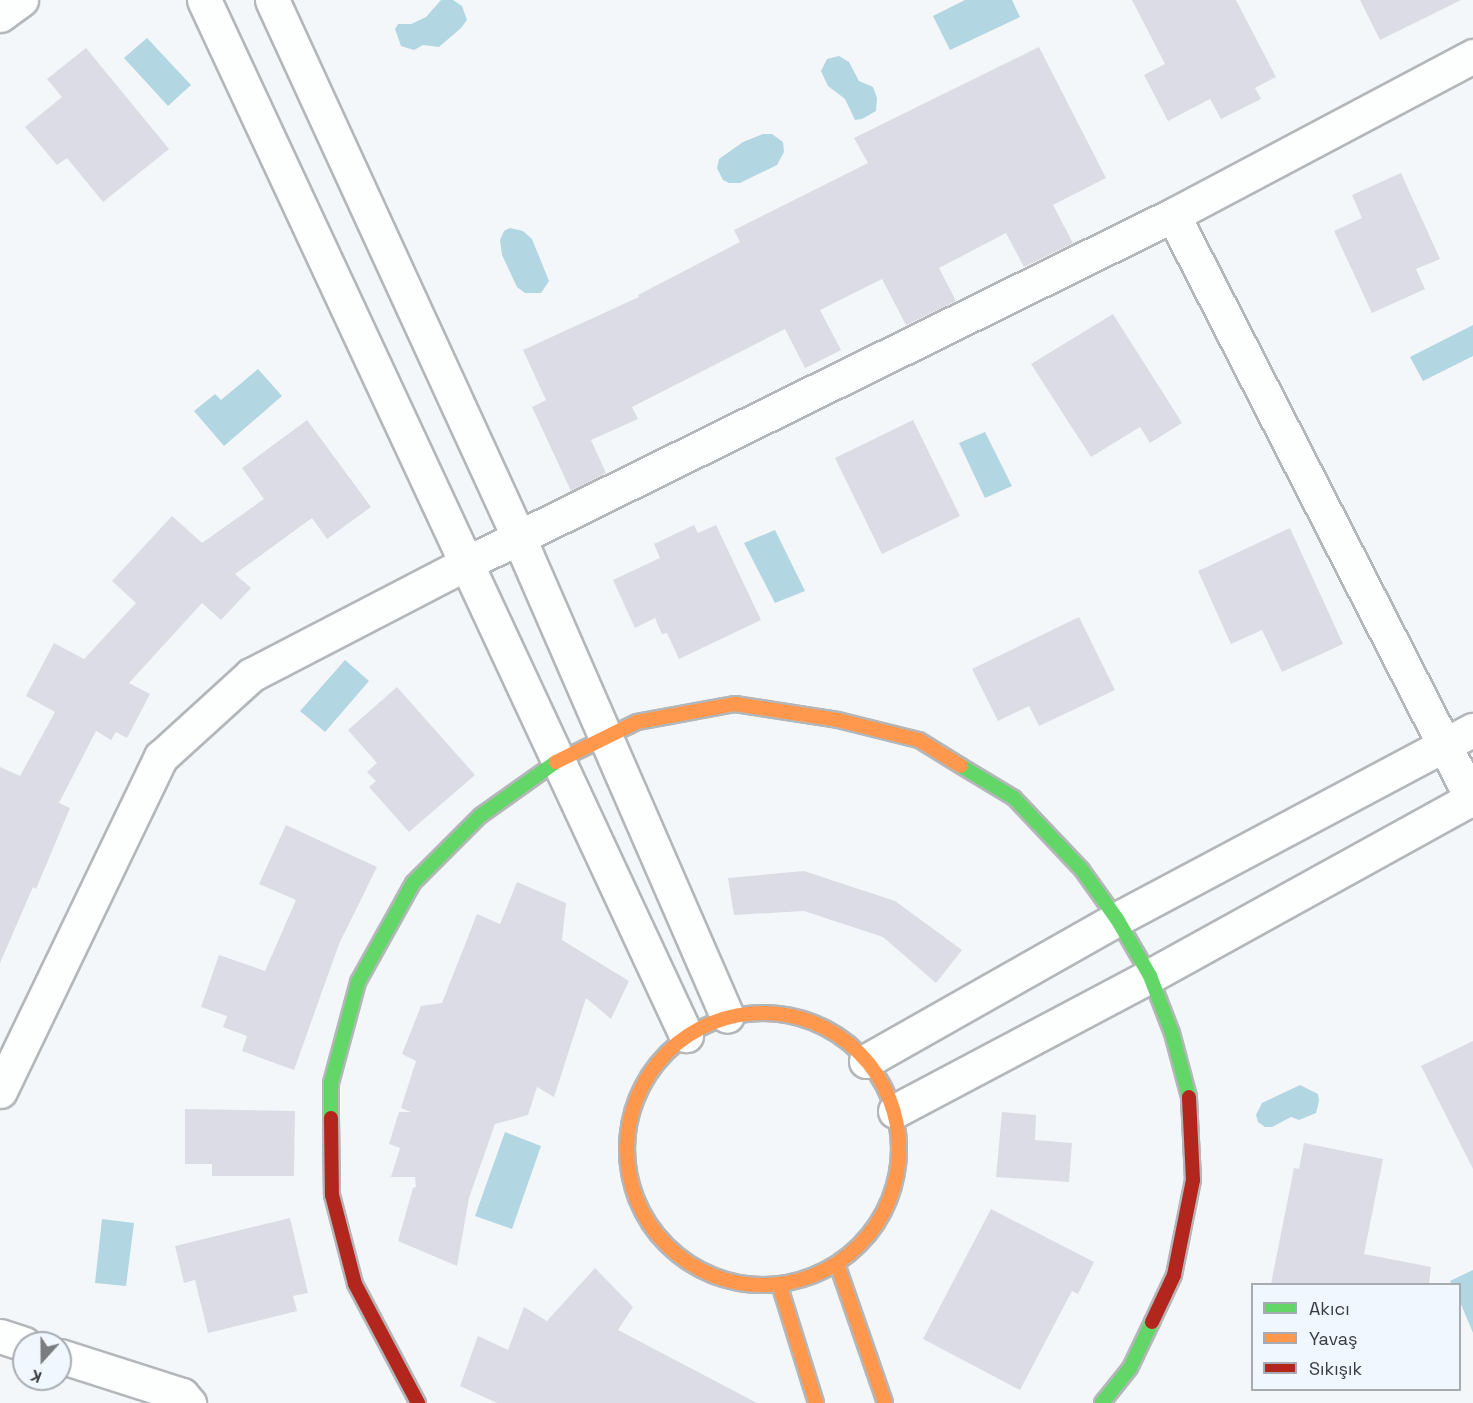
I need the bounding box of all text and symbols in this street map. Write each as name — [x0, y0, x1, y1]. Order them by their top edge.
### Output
legend — [1251, 1283, 1461, 1391]
text: Akıcı — [1309, 1297, 1350, 1320]
text: Yavaş — [1309, 1327, 1358, 1350]
north arrow — [12, 1331, 72, 1391]
text: Sıkışık — [1309, 1357, 1362, 1380]
text: K — [28, 1365, 45, 1388]

